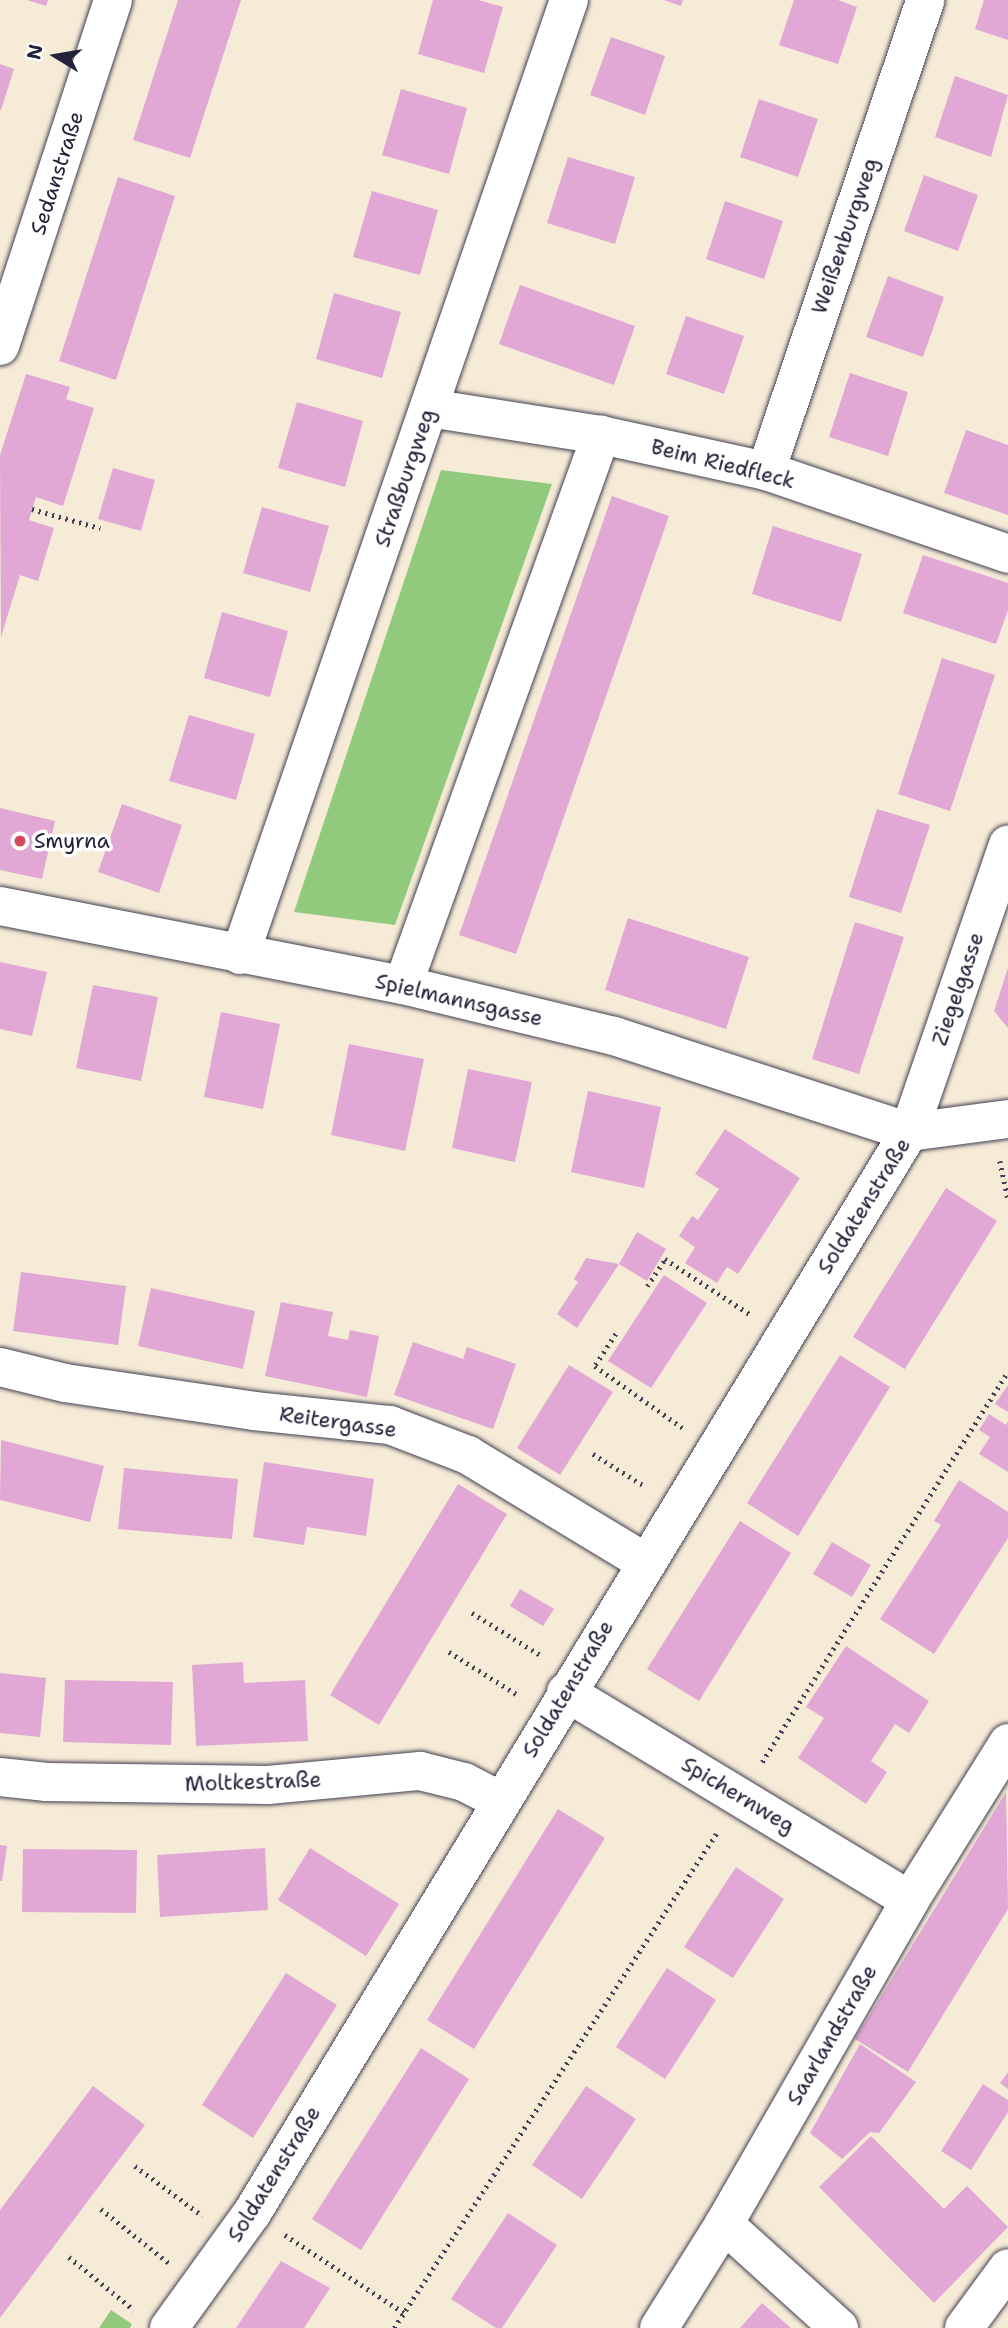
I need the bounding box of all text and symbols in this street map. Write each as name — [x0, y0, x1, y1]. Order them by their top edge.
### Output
north arrow — [21, 21, 91, 91]
text: N — [21, 42, 49, 62]
street label: Sedanstraße — [25, 108, 89, 238]
street label: Weißenburgweg — [806, 155, 884, 317]
street label: Straßburgweg — [370, 406, 440, 550]
street label: Beim Riedfleck — [648, 434, 798, 494]
place label: Smyrna — [34, 828, 110, 854]
marker: Smyrna — [12, 833, 28, 849]
street label: Ziegelgasse — [927, 929, 989, 1049]
street label: Spielmannsgasse — [373, 968, 545, 1032]
street label: Soldatenstraße — [812, 1133, 916, 1279]
street label: Reitergasse — [278, 1401, 398, 1443]
street label: Soldatenstraße — [517, 1616, 619, 1762]
street label: Spichernweg — [677, 1751, 799, 1839]
street label: Moltkestraße — [184, 1767, 322, 1797]
street label: Saarlandstraße — [782, 1960, 882, 2110]
street label: Soldatenstraße — [222, 2101, 326, 2247]

